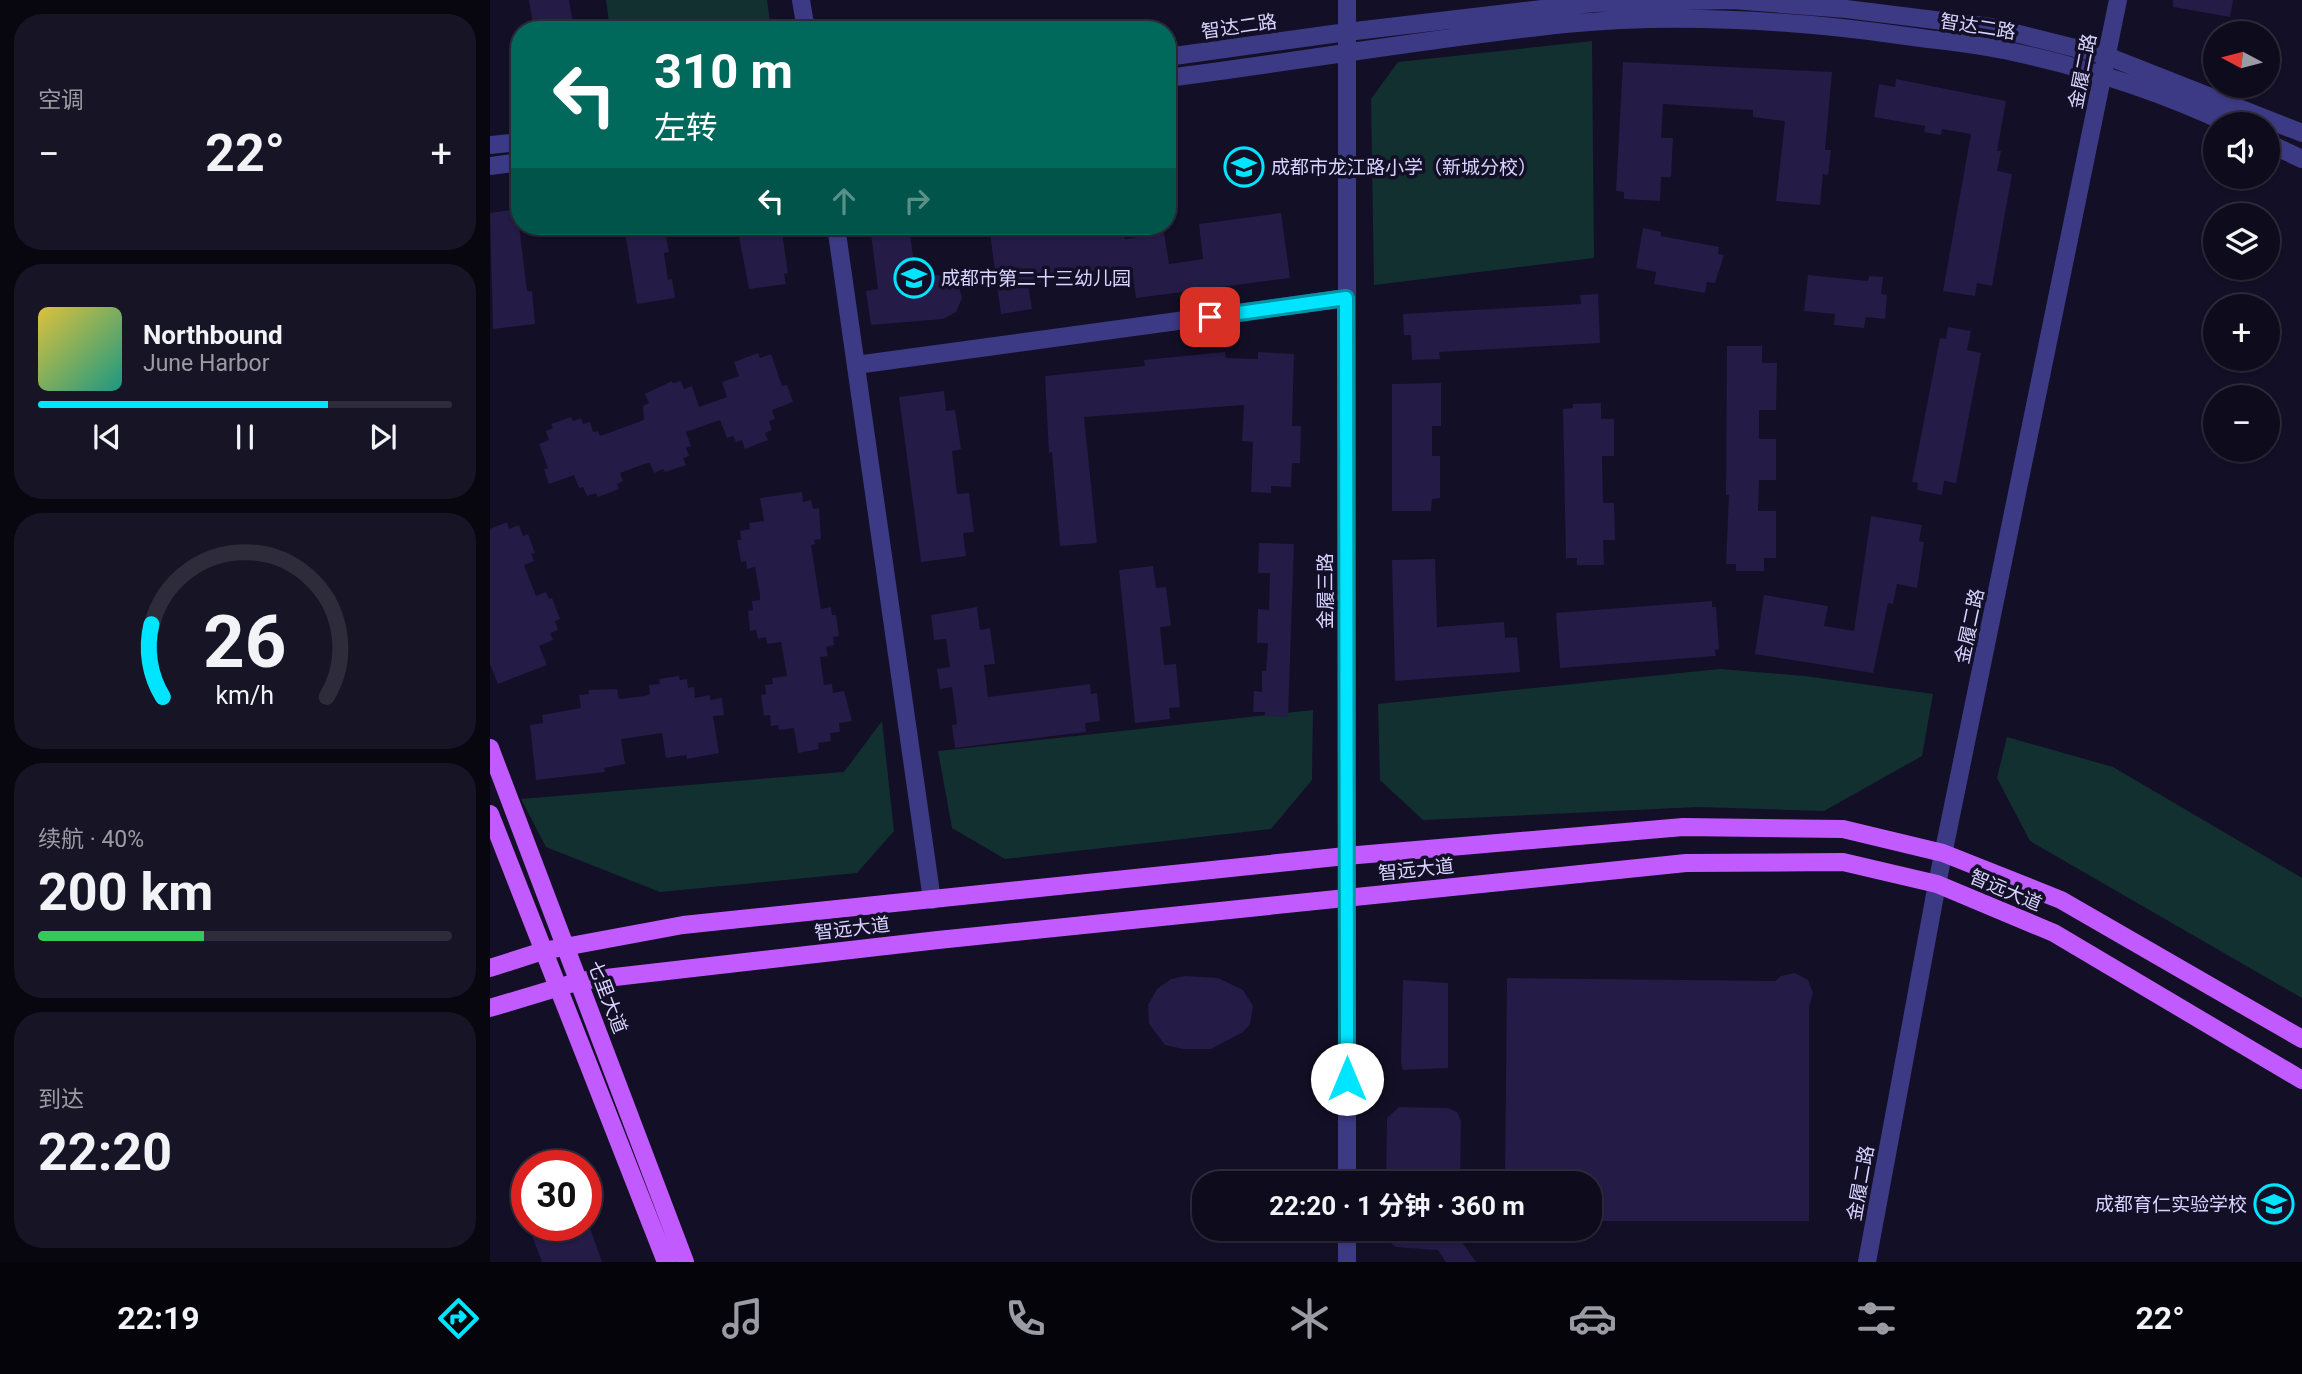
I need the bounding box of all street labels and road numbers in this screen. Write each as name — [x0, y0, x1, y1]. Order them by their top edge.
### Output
street label: 智达二路 — [1939, 9, 2017, 44]
street label: 智达二路 — [1200, 10, 1278, 43]
street label: 金履二路 — [2064, 32, 2101, 111]
street label: 金履三路 — [1314, 553, 1337, 629]
street label: 金履二路 — [1950, 587, 1989, 666]
street label: 智远大道 — [1377, 854, 1455, 885]
street label: 智远大道 — [1966, 865, 2045, 916]
street label: 智远大道 — [813, 912, 891, 945]
street label: 七里大道 — [583, 958, 632, 1037]
street label: 金履二路 — [1843, 1144, 1878, 1223]

